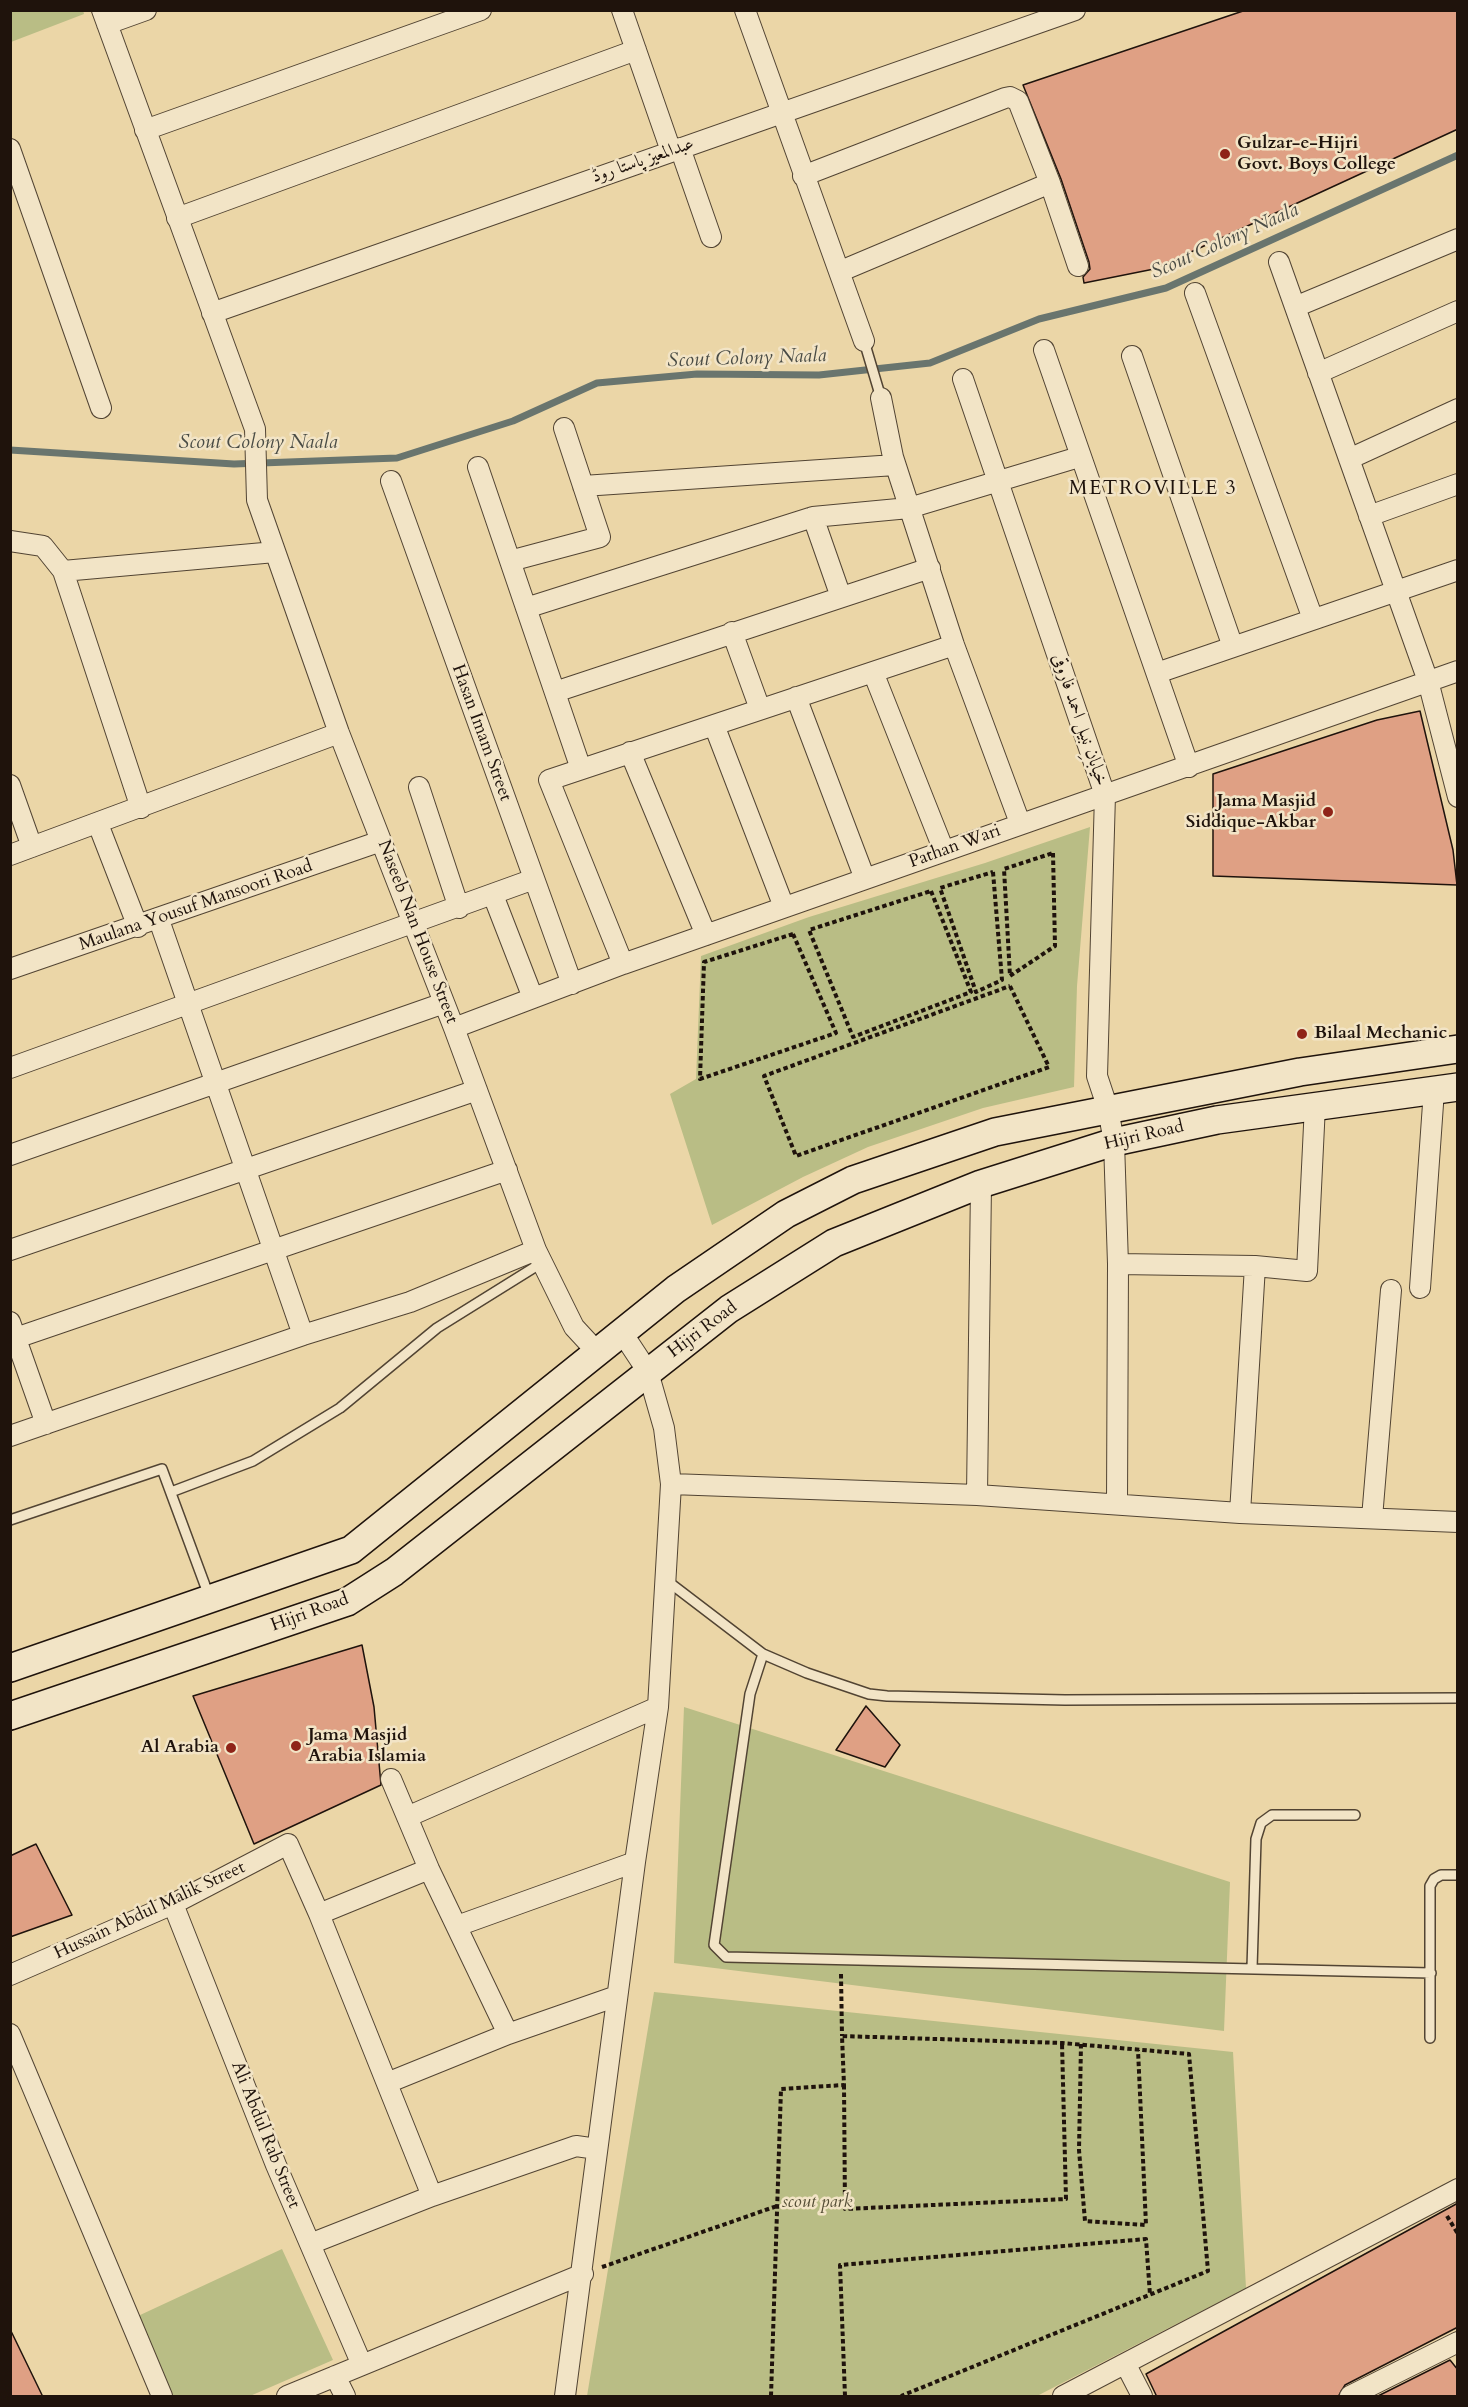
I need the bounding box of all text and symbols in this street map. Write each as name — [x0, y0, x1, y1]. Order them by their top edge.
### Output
street label: عبدالمعیز پاستا روڈ — [589, 133, 697, 189]
place label: Gulzar-e-Hijri Govt. Boys College — [1237, 133, 1396, 176]
marker: Gulzar-e-Hijri Govt. Boys College — [1218, 147, 1232, 161]
water label: Scout Colony Naala — [1147, 199, 1303, 285]
water label: Scout Colony Naala — [667, 344, 827, 374]
water label: Scout Colony Naala — [178, 431, 338, 455]
district label: METROVILLE 3 — [1069, 477, 1237, 501]
street label: خیابانِ نبیل احمد فاروقی — [1046, 651, 1112, 789]
street label: Hasan Imam Street — [446, 662, 516, 804]
place label: Jama Masjid Siddique-Akbar — [1186, 791, 1316, 834]
marker: Jama Masjid Siddique-Akbar — [1321, 805, 1335, 819]
street label: Pathan Wari — [906, 820, 1004, 874]
street label: Naseeb Nan House Street — [372, 837, 462, 1027]
street label: Maulana Yousuf Mansoori Road — [76, 856, 316, 956]
place label: Bilaal Mechanic — [1314, 1023, 1447, 1045]
marker: Bilaal Mechanic — [1295, 1027, 1309, 1041]
street label: Hijri Road — [1102, 1116, 1186, 1156]
street label: Hijri Road — [664, 1297, 742, 1363]
street label: Hijri Road — [268, 1589, 352, 1637]
place label: Jama Masjid Arabia Islamia — [308, 1725, 426, 1768]
place label: Al Arabia — [141, 1737, 219, 1759]
marker: Jama Masjid Arabia Islamia — [289, 1739, 303, 1753]
marker: Al Arabia — [224, 1741, 238, 1755]
street label: Hussain Abdul Malik Street — [51, 1857, 249, 1965]
street label: Ali Abdul Rab Street — [226, 2058, 304, 2212]
park label: scout park — [782, 2192, 852, 2214]

